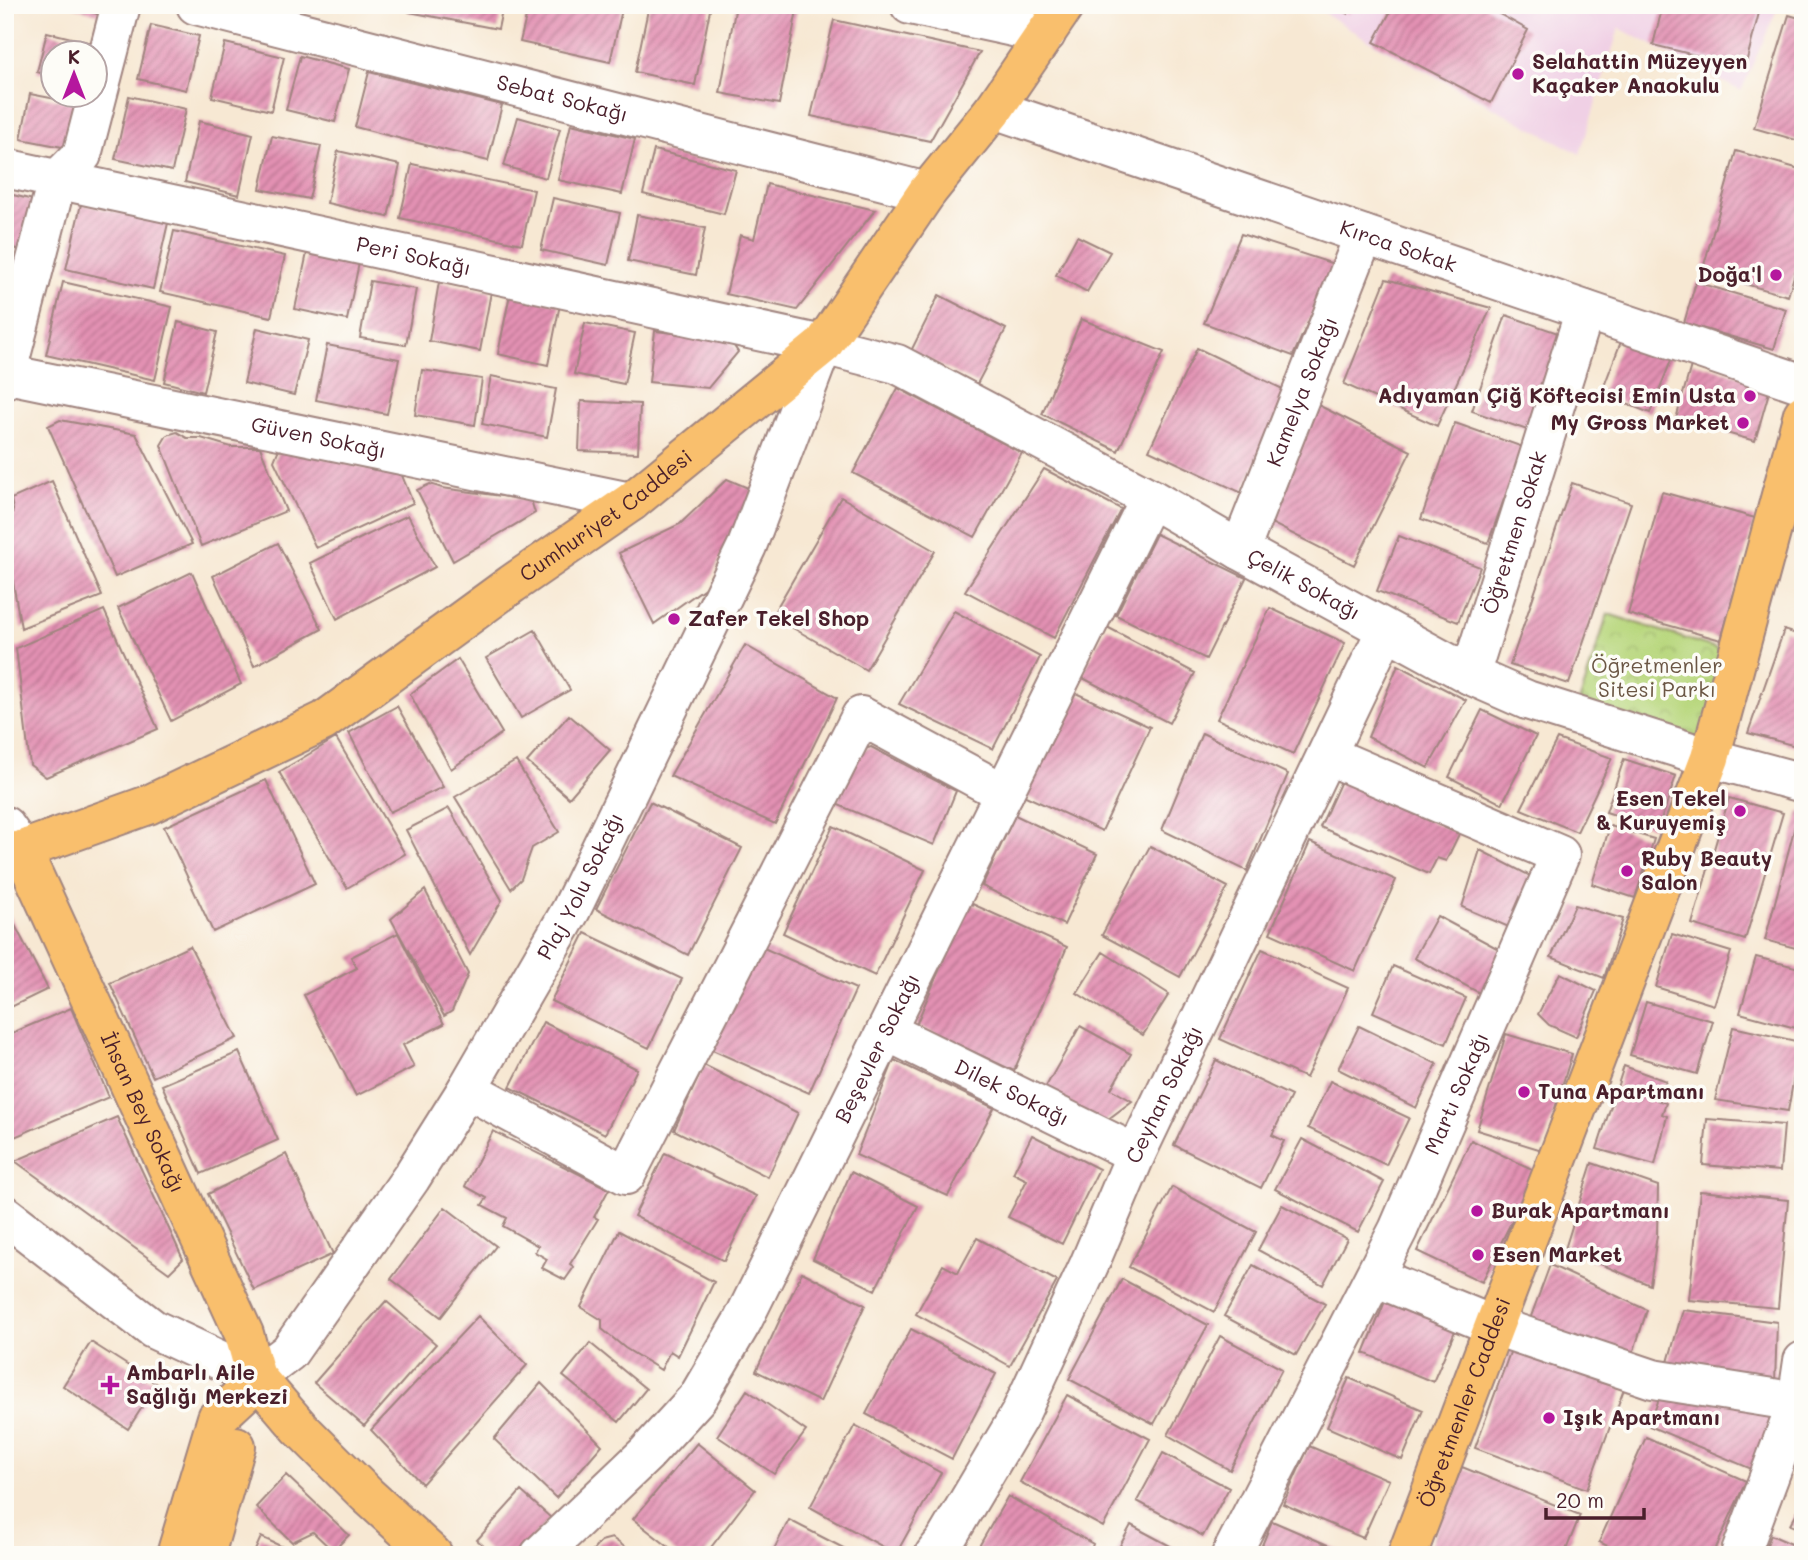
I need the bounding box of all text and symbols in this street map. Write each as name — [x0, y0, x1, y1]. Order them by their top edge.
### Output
north arrow — [38, 38, 108, 108]
text: K — [68, 44, 80, 69]
place label: Selahattin Müzeyyen Kaçaker Anaokulu — [1532, 47, 1747, 98]
marker: Selahattin Müzeyyen Kaçaker Anaokulu — [1510, 66, 1526, 82]
street label: Sebat Sokağı — [494, 67, 631, 127]
street label: Kırca Sokak — [1337, 213, 1461, 277]
street label: Peri Sokağı — [354, 229, 474, 280]
place label: Doğa'l — [1698, 260, 1762, 287]
marker: Doğa'l — [1768, 267, 1784, 283]
street label: Kamelya Sokağı — [1259, 312, 1343, 470]
place label: Adıyaman Çiğ Köftecisi Emin Usta — [1378, 381, 1736, 409]
marker: Adıyaman Çiğ Köftecisi Emin Usta — [1742, 388, 1758, 404]
place label: My Gross Market — [1551, 408, 1729, 436]
street label: Güven Sokağı — [249, 409, 389, 463]
marker: My Gross Market — [1735, 415, 1751, 431]
street label: Cumhuriyet Caddesi — [514, 442, 697, 587]
street label: Öğretmen Sokak — [1475, 448, 1552, 617]
street label: Çelik Sokağı — [1243, 542, 1366, 625]
place label: Zafer Tekel Shop — [688, 604, 869, 631]
marker: Zafer Tekel Shop — [666, 611, 682, 627]
park label: Öğretmenler Sitesi Parkı — [1591, 651, 1723, 702]
place label: Esen Tekel & Kuruyemiş — [1596, 784, 1726, 836]
marker: Esen Tekel & Kuruyemiş — [1732, 803, 1748, 819]
street label: Plaj Yolu Sokağı — [530, 808, 628, 964]
place label: Ruby Beauty Salon — [1641, 844, 1772, 895]
marker: Ruby Beauty Salon — [1619, 863, 1635, 879]
street label: Beşevler Sokağı — [828, 968, 925, 1127]
street label: Ceyhan Sokağı — [1119, 1020, 1207, 1167]
street label: İhsan Bey Sokağı — [95, 1027, 192, 1197]
street label: Martı Sokağı — [1417, 1028, 1494, 1158]
street label: Dilek Sokağı — [951, 1052, 1074, 1131]
place label: Tuna Apartmanı — [1538, 1077, 1705, 1104]
marker: Tuna Apartmanı — [1516, 1084, 1532, 1100]
place label: Burak Apartmanı — [1491, 1196, 1670, 1223]
marker: Burak Apartmanı — [1469, 1203, 1485, 1219]
place label: Esen Market — [1492, 1240, 1622, 1267]
marker: Esen Market — [1470, 1247, 1486, 1263]
street label: Öğretmenler Caddesi — [1411, 1293, 1516, 1511]
place label: Ambarlı Aile Sağlığı Merkezi — [126, 1358, 288, 1409]
marker: Ambarlı Aile Sağlığı Merkezi — [100, 1375, 120, 1395]
place label: Işık Apartmanı — [1563, 1403, 1721, 1431]
marker: Işık Apartmanı — [1541, 1410, 1557, 1426]
scale bar — [1546, 1476, 1644, 1520]
text: 20 m — [1556, 1486, 1604, 1513]

